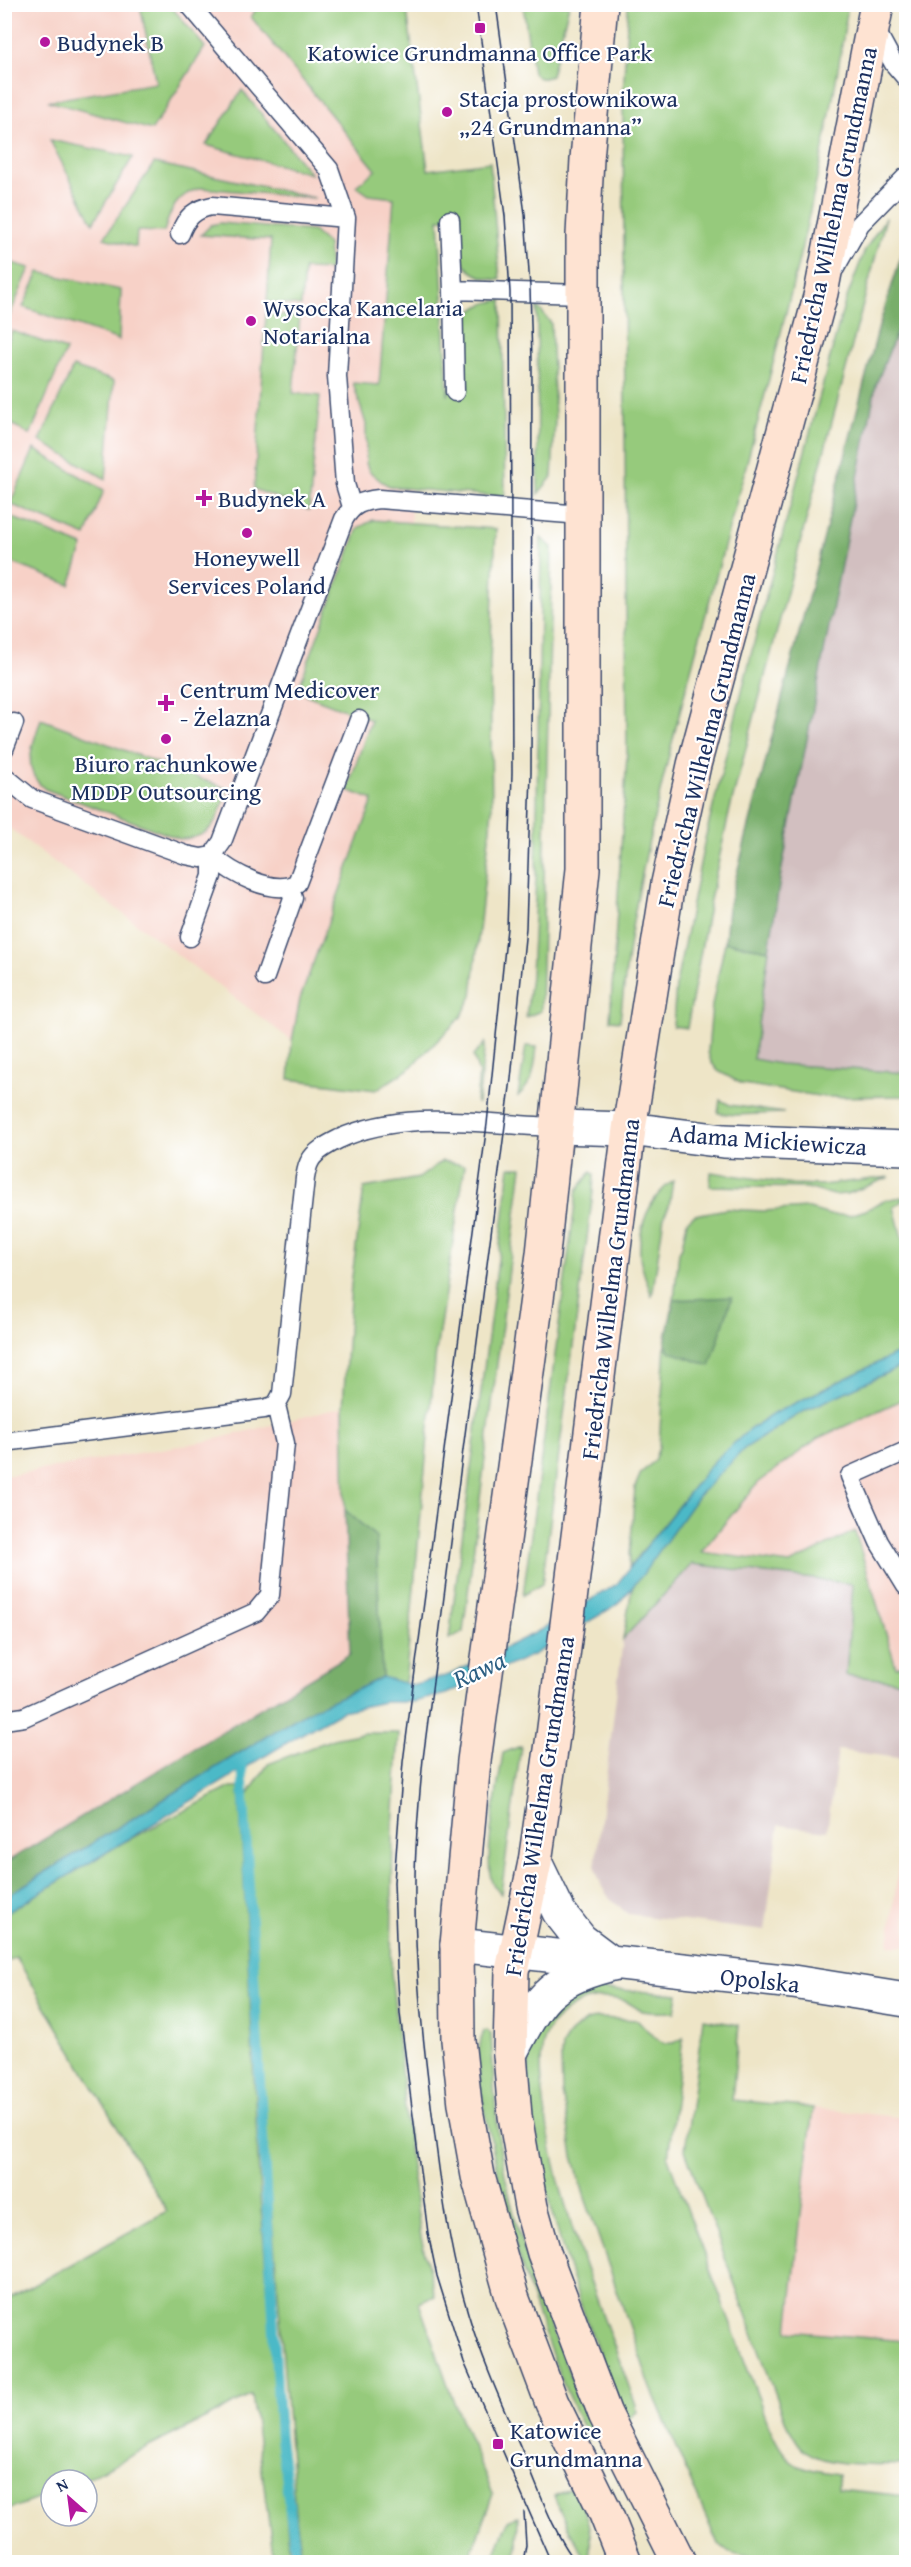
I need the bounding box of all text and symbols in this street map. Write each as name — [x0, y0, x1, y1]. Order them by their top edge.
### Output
marker: Katowice Grundmanna Office Park — [473, 21, 487, 35]
place label: Budynek B — [57, 25, 164, 60]
marker: Budynek B — [38, 35, 52, 49]
place label: Katowice Grundmanna Office Park — [308, 35, 653, 70]
street label: Friedricha Wilhelma Grundmanna — [780, 43, 886, 387]
place label: Stacja prostownikowa „24 Grundmanna” — [459, 81, 678, 144]
marker: Stacja prostownikowa „24 Grundmanna” — [440, 105, 454, 119]
place label: Wysocka Kancelaria Notarialna — [263, 290, 464, 353]
marker: Wysocka Kancelaria Notarialna — [244, 314, 258, 328]
place label: Budynek A — [218, 481, 327, 516]
marker: Budynek A — [195, 489, 213, 507]
marker: Honeywell Services Poland — [240, 526, 254, 540]
place label: Honeywell Services Poland — [168, 540, 326, 603]
street label: Friedricha Wilhelma Grundmanna — [647, 568, 765, 911]
place label: Centrum Medicover - Żelazna — [180, 672, 380, 735]
marker: Centrum Medicover - Żelazna — [157, 694, 175, 712]
marker: Biuro rachunkowe MDDP Outsourcing — [159, 732, 173, 746]
place label: Biuro rachunkowe MDDP Outsourcing — [71, 746, 261, 809]
street label: Friedricha Wilhelma Grundmanna — [572, 1116, 648, 1462]
street label: Adama Mickiewicza — [668, 1116, 869, 1164]
street label: Friedricha Wilhelma Grundmanna — [495, 1633, 583, 1978]
water label: Rawa — [445, 1640, 512, 1699]
street label: Opolska — [719, 1958, 802, 2002]
place label: Katowice Grundmanna — [510, 2413, 643, 2476]
marker: Katowice Grundmanna — [491, 2437, 505, 2451]
north arrow — [39, 2468, 99, 2528]
text: N — [52, 2472, 73, 2498]

